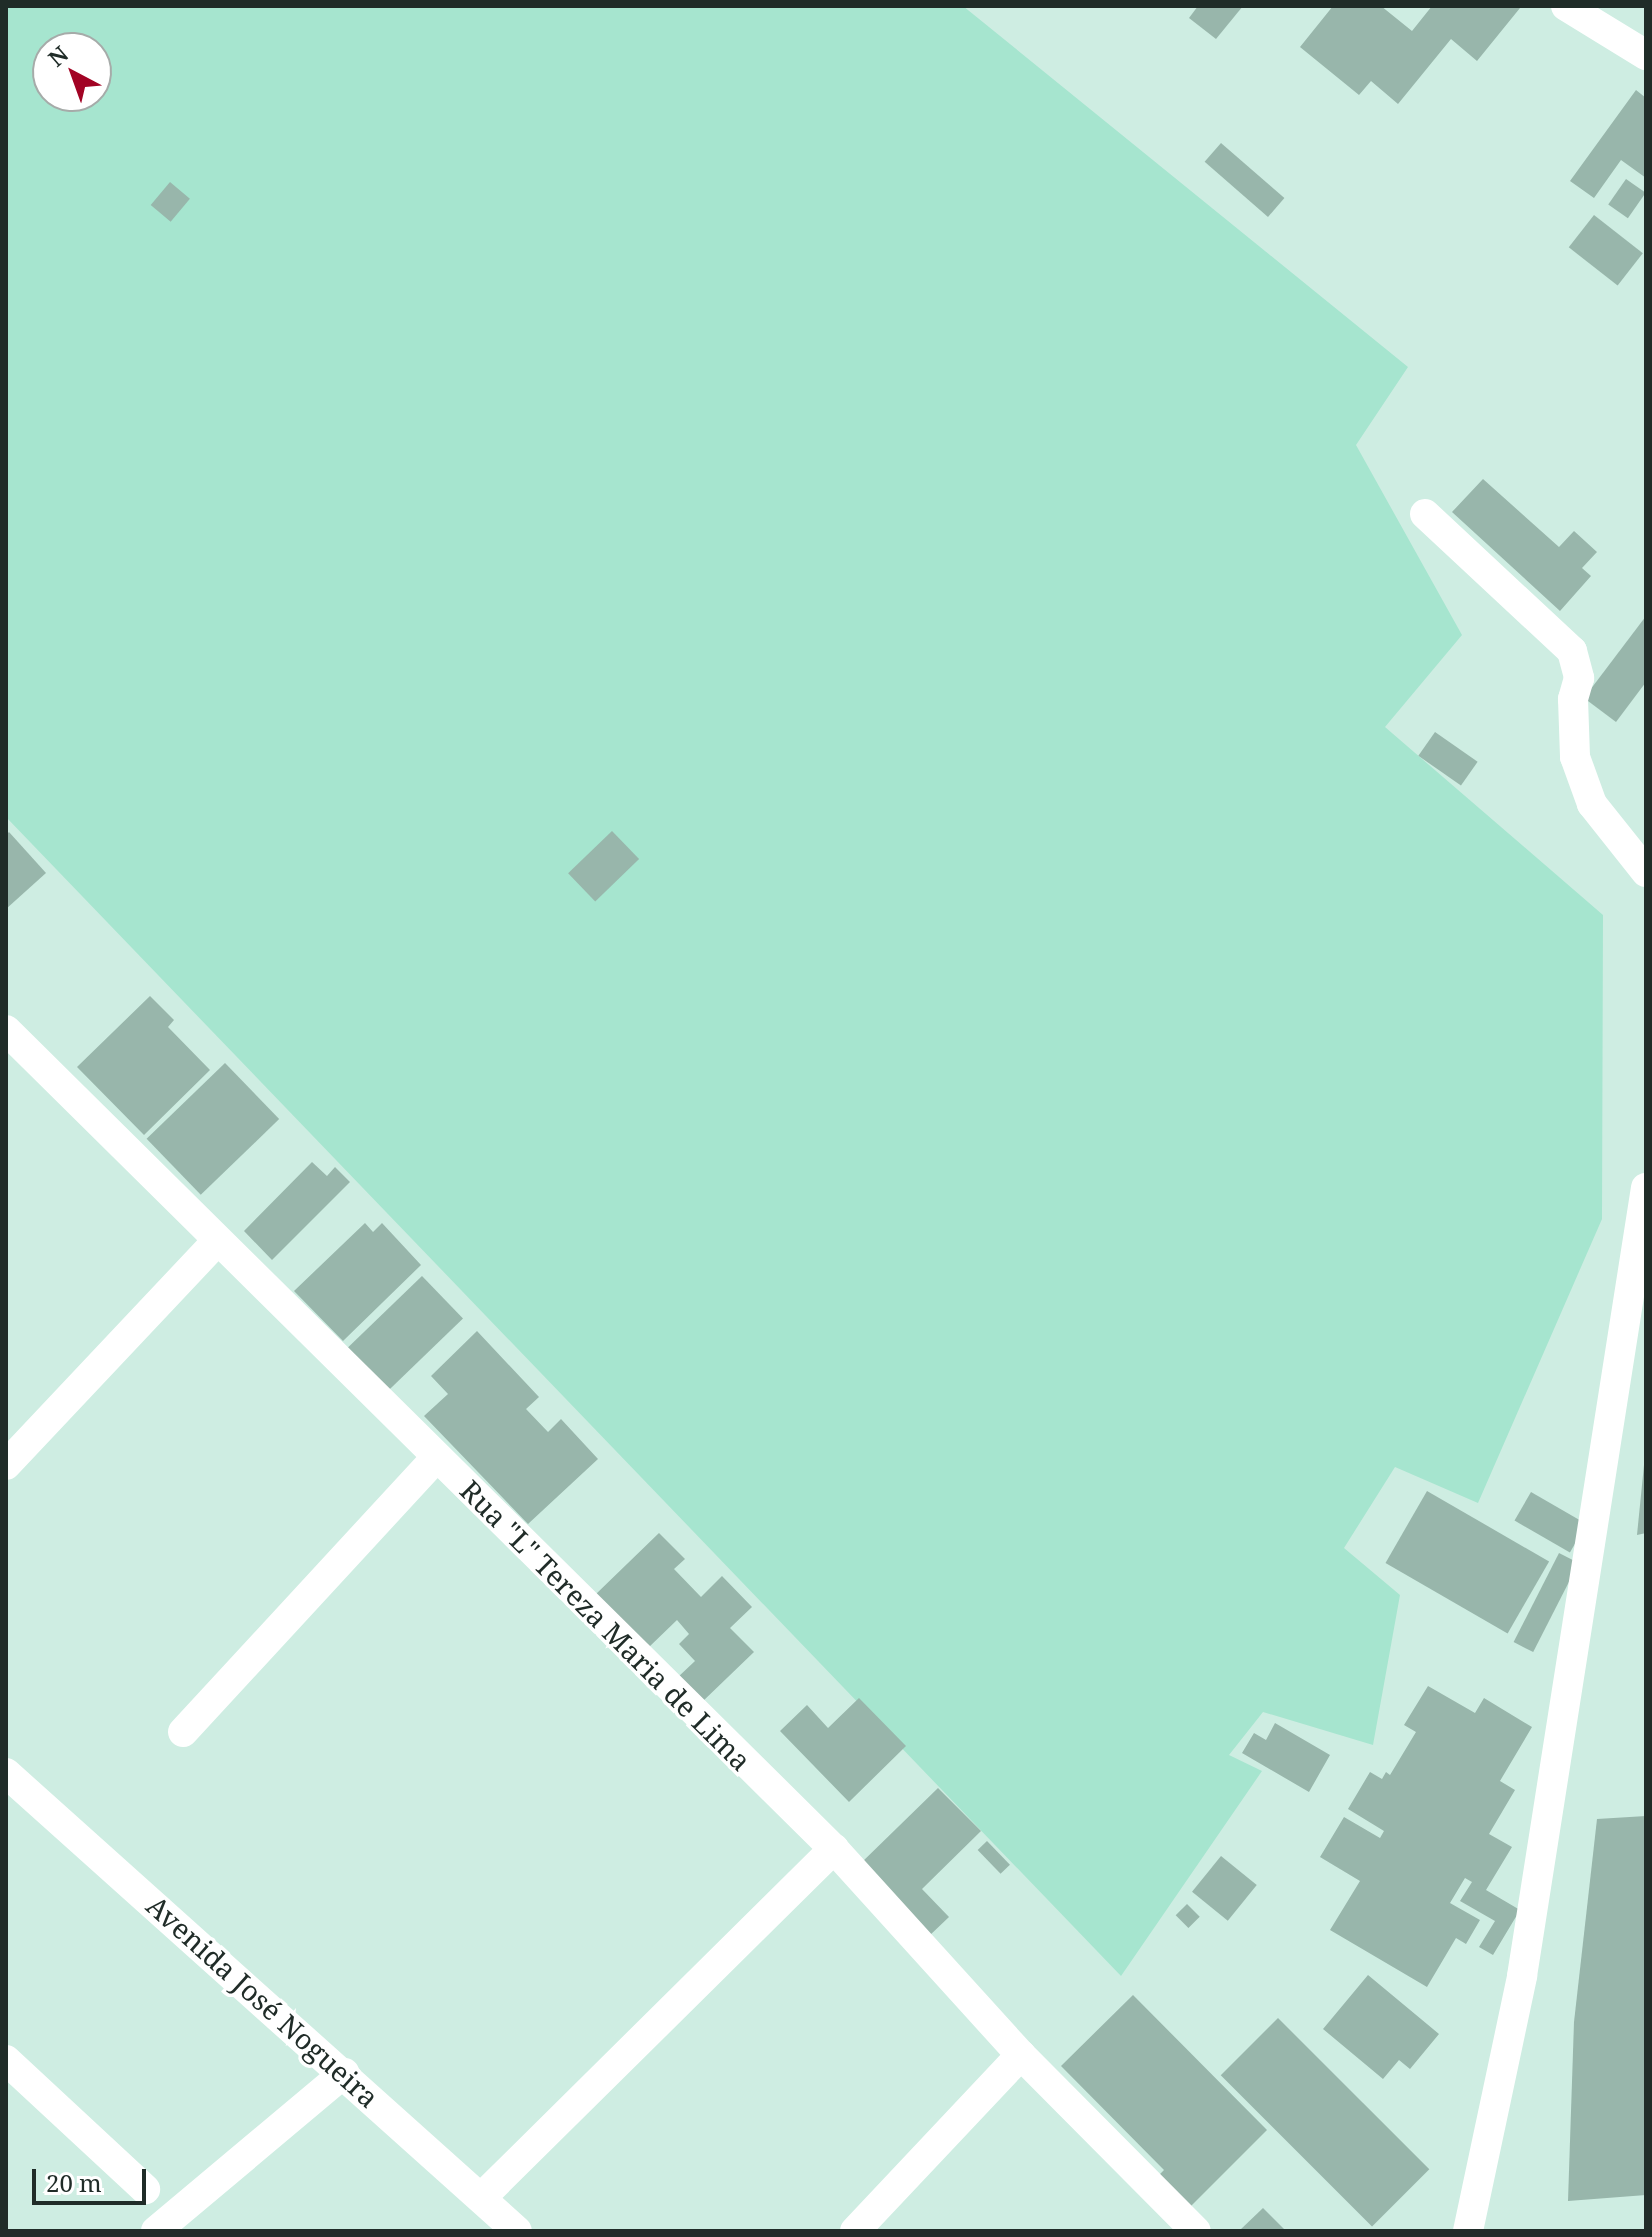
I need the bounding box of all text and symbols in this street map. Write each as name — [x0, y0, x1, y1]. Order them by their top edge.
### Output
north arrow — [32, 32, 112, 112]
text: N — [41, 38, 74, 72]
street label: Rua "L" Tereza Maria de Lima — [454, 1473, 758, 1777]
street label: Avenida José Nogueira — [140, 1888, 386, 2114]
scale bar — [36, 2153, 150, 2203]
text: 20 m — [46, 2166, 102, 2199]

